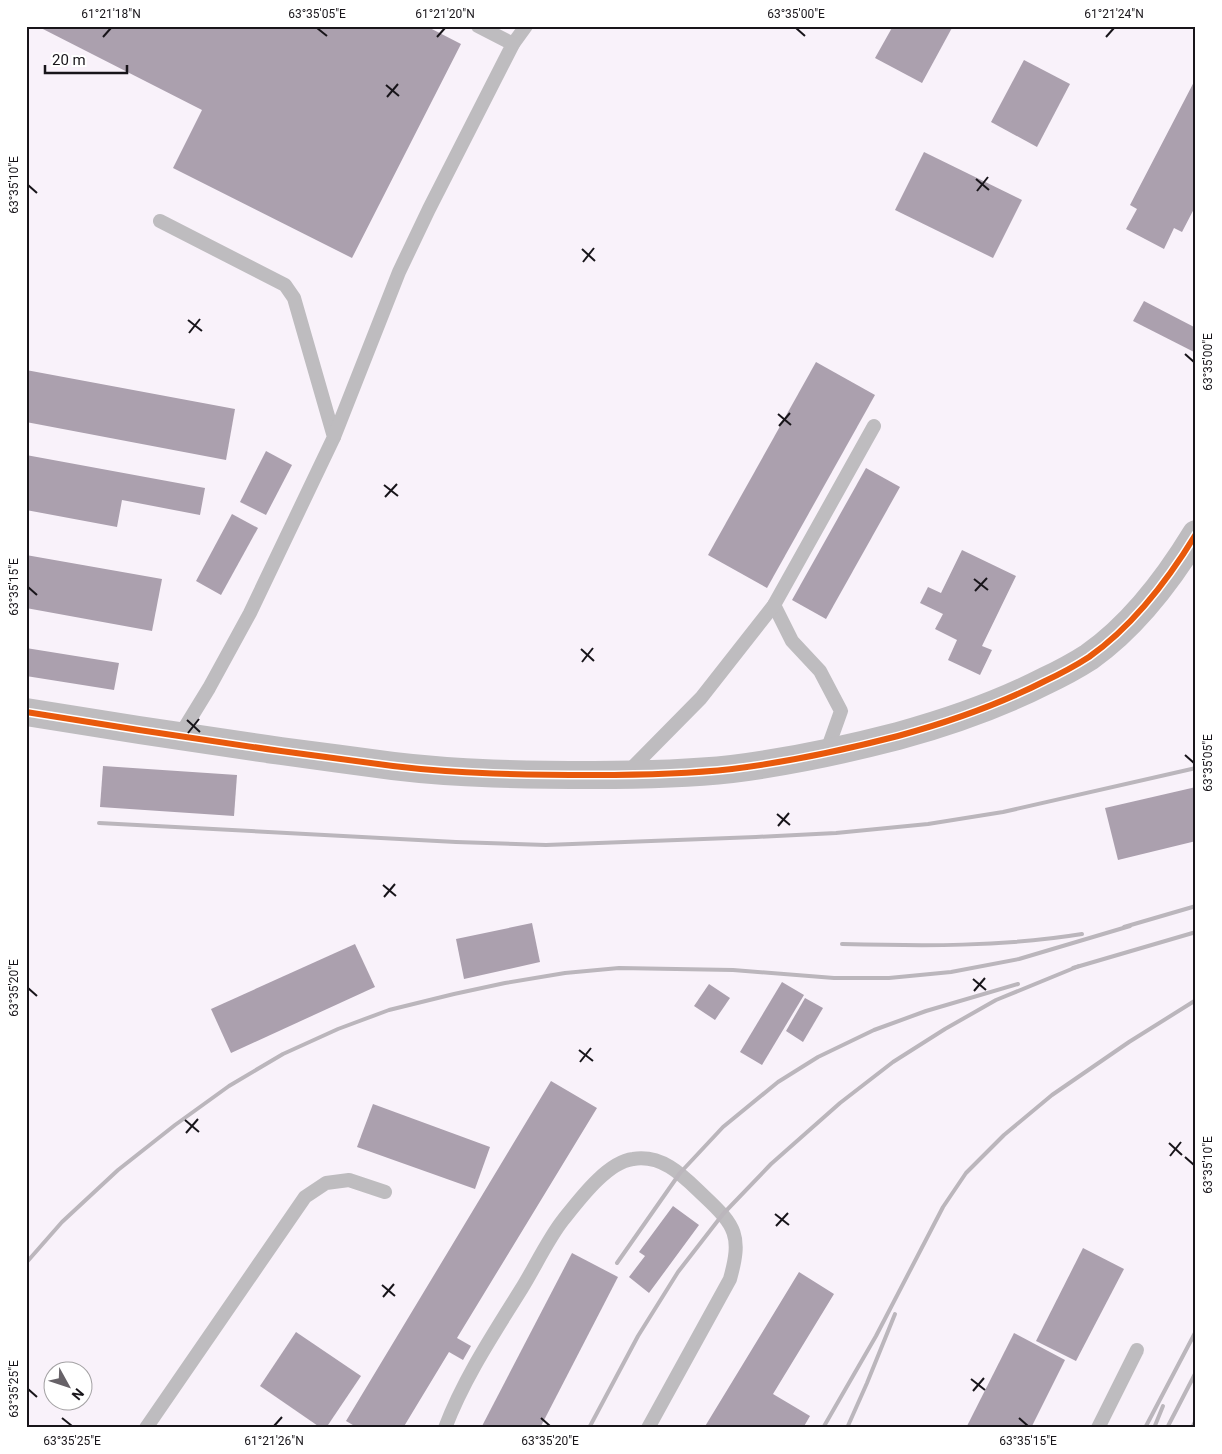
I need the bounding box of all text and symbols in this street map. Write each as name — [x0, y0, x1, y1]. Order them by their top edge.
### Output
text: 61°21'18"N — [81, 7, 141, 21]
text: 63°35'05"E — [288, 7, 346, 21]
text: 61°21'20"N — [415, 7, 475, 21]
text: 63°35'00"E — [767, 7, 825, 21]
text: 61°21'24"N — [1084, 7, 1144, 21]
scale bar — [45, 42, 128, 74]
text: 20 m — [52, 51, 86, 69]
text: 63°35'10"E — [7, 156, 21, 214]
text: 63°35'00"E — [1201, 333, 1215, 391]
text: 63°35'15"E — [7, 558, 21, 616]
text: 63°35'05"E — [1201, 734, 1215, 792]
text: 63°35'20"E — [7, 959, 21, 1017]
text: 63°35'10"E — [1201, 1136, 1215, 1194]
text: 63°35'25"E — [7, 1360, 21, 1418]
north arrow — [42, 1362, 92, 1412]
text: N — [69, 1385, 87, 1403]
text: 63°35'25"E — [43, 1434, 101, 1448]
text: 61°21'26"N — [244, 1434, 304, 1448]
text: 63°35'20"E — [521, 1434, 579, 1448]
text: 63°35'15"E — [999, 1434, 1057, 1448]

